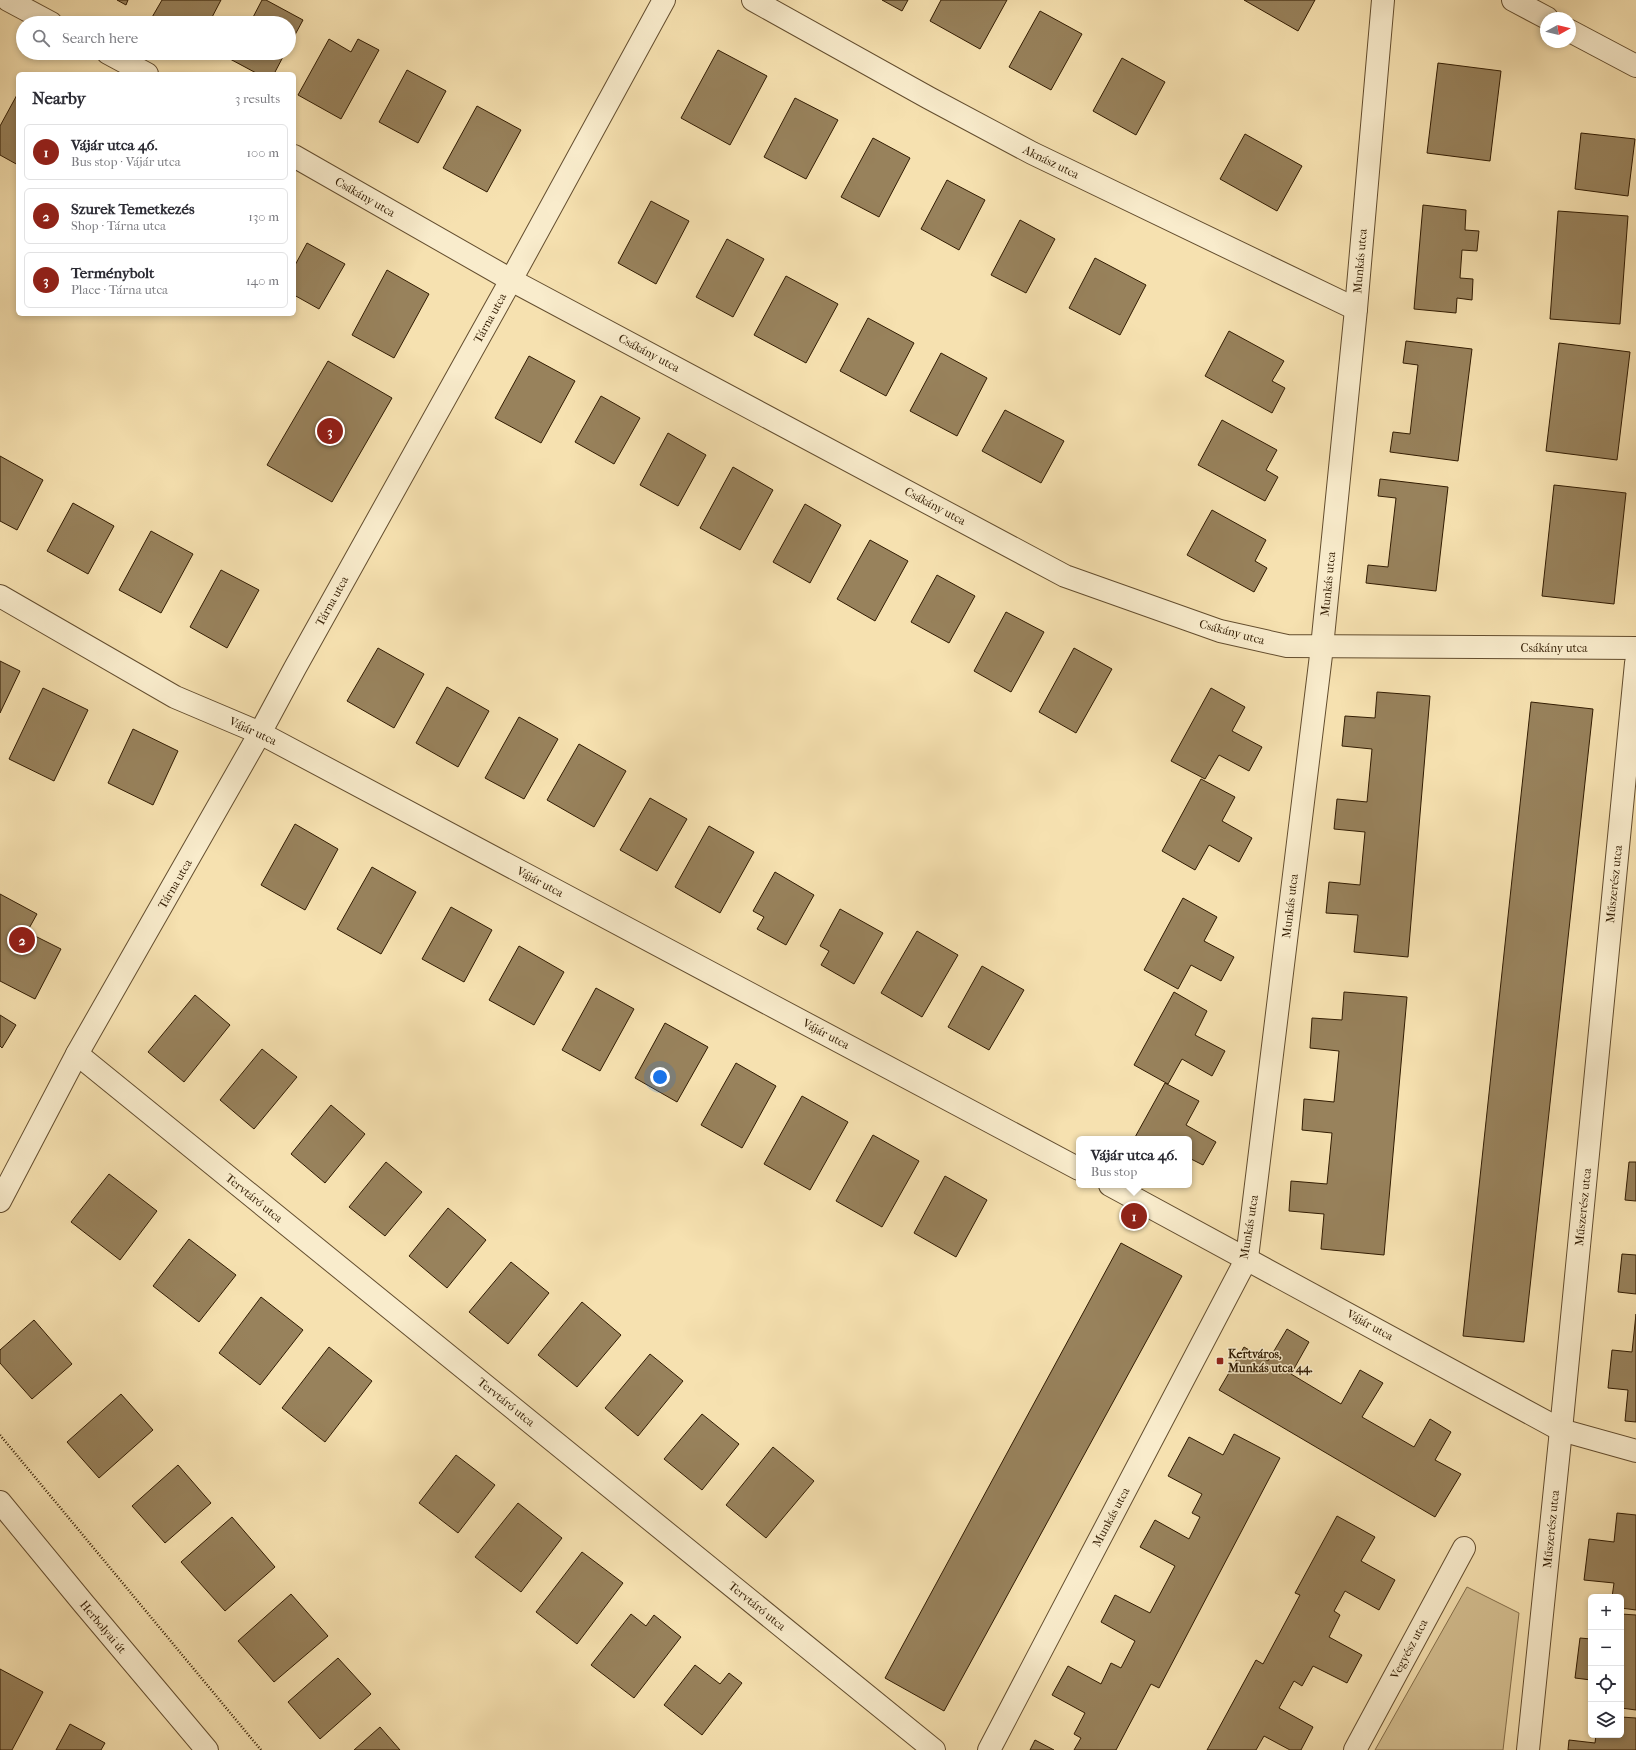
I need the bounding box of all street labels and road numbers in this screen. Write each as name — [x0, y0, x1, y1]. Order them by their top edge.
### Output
street label: Aknász utca — [1020, 142, 1082, 182]
street label: Csákány utca — [332, 174, 398, 220]
street label: Munkás utca — [1350, 227, 1370, 294]
street label: Tárna utca — [471, 290, 510, 345]
street label: Csákány utca — [616, 331, 682, 375]
street label: Csákány utca — [902, 484, 968, 528]
street label: Munkás utca — [1318, 550, 1338, 617]
street label: Tárna utca — [313, 573, 352, 628]
street label: Csákány utca — [1198, 617, 1267, 648]
street label: Csákány utca — [1520, 641, 1588, 655]
street label: Vájár utca — [226, 714, 279, 748]
street label: Műszerész utca — [1603, 844, 1625, 924]
street label: Tárna utca — [155, 856, 195, 911]
street label: Vájár utca — [513, 863, 566, 900]
street label: Munkás utca — [1279, 872, 1301, 939]
street label: Vájár utca — [799, 1015, 852, 1052]
street label: Műszerész utca — [1572, 1167, 1594, 1247]
street label: Tervtáró utca — [223, 1171, 286, 1226]
street label: Munkás utca — [1237, 1193, 1261, 1260]
street label: Vájár utca — [1344, 1306, 1396, 1344]
street label: Tervtáró utca — [475, 1375, 538, 1430]
street label: Munkás utca — [1090, 1485, 1133, 1549]
street label: Műszerész utca — [1540, 1489, 1562, 1569]
street label: Tervtáró utca — [726, 1579, 789, 1634]
street label: Herbolyai út — [77, 1598, 130, 1657]
street label: Vegyész utca — [1387, 1616, 1431, 1682]

